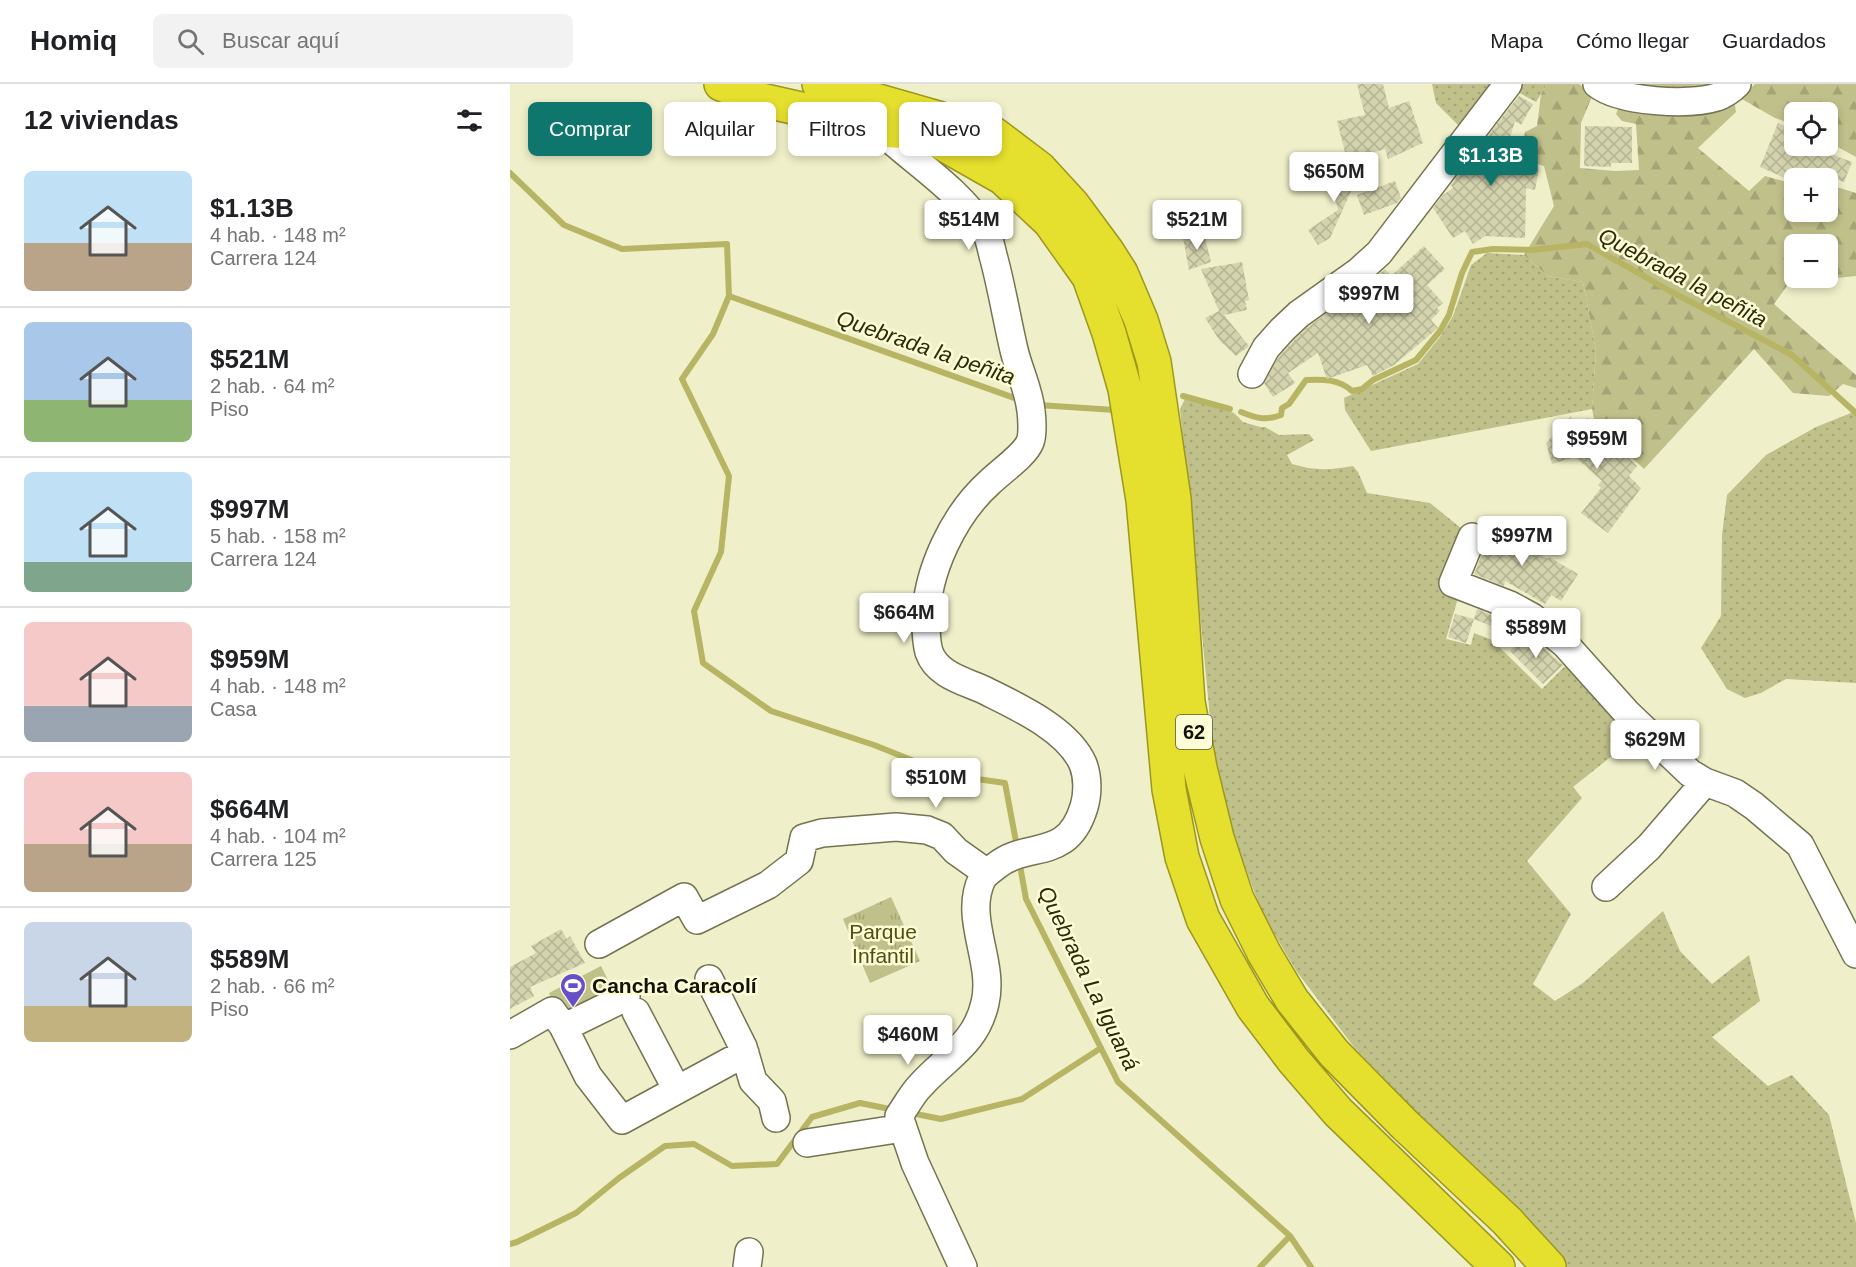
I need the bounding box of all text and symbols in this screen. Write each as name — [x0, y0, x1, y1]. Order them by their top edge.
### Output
search box — [153, 14, 573, 68]
text: Homiq — [30, 25, 117, 56]
icon: search — [174, 25, 207, 58]
text: Buscar aquí — [222, 28, 340, 53]
text: Mapa — [1490, 29, 1543, 52]
text: Cómo llegar — [1576, 29, 1689, 52]
text: Guardados — [1722, 29, 1826, 52]
chip: Comprar — [528, 102, 652, 156]
chip: Alquilar — [664, 102, 776, 156]
chip: Filtros — [788, 102, 887, 156]
chip: Nuevo — [899, 102, 1002, 156]
map controls — [1784, 102, 1838, 288]
button: locate — [1784, 102, 1838, 156]
icon: filters — [453, 104, 486, 137]
text: 12 viviendas — [24, 105, 179, 135]
pin: $1.13B — [1442, 136, 1540, 187]
text: $1.13B — [1459, 144, 1523, 166]
pin: $650M — [1292, 152, 1376, 203]
text: $650M — [1303, 160, 1365, 182]
button: + — [1784, 168, 1838, 222]
text: $1.13B — [210, 193, 294, 223]
icon: home — [72, 195, 144, 267]
pin: $514M — [927, 200, 1011, 251]
pin: $521M — [1155, 200, 1239, 251]
text: $514M — [938, 208, 1000, 230]
text: $521M — [1166, 208, 1228, 230]
water label: Quebrada la peñita — [1594, 222, 1771, 332]
text: 4 hab. · 148 m² — [210, 224, 346, 246]
button: − — [1784, 234, 1838, 288]
text: Carrera 124 — [210, 247, 317, 269]
pin: $997M — [1327, 274, 1411, 325]
text: $997M — [1338, 282, 1400, 304]
water label: Quebrada la peñita — [833, 305, 1018, 390]
text: $521M — [210, 344, 290, 374]
icon: home — [72, 346, 144, 418]
text: 2 hab. · 64 m² — [210, 375, 335, 397]
text: Piso — [210, 398, 249, 420]
pin: $959M — [1555, 419, 1639, 470]
text: $959M — [1566, 427, 1628, 449]
text: $997M — [210, 494, 290, 524]
icon: home — [72, 496, 144, 568]
pin: $997M — [1480, 516, 1564, 567]
text: $997M — [1491, 524, 1553, 546]
text: 5 hab. · 158 m² — [210, 525, 346, 547]
text: Carrera 124 — [210, 548, 317, 570]
pin: $664M — [862, 593, 946, 644]
text: $664M — [873, 601, 935, 623]
pin: $589M — [1494, 608, 1578, 659]
text: $589M — [1505, 616, 1567, 638]
text: $959M — [210, 644, 290, 674]
icon: home — [72, 646, 144, 718]
text: 4 hab. · 148 m² — [210, 675, 346, 697]
text: Casa — [210, 698, 257, 720]
road number: 62 — [1176, 715, 1212, 749]
pin: $629M — [1613, 720, 1697, 771]
text: $629M — [1624, 728, 1686, 750]
pin: $510M — [894, 758, 978, 809]
text: $510M — [905, 766, 967, 788]
text: $664M — [210, 794, 290, 824]
icon: home — [72, 796, 144, 868]
text: 4 hab. · 104 m² — [210, 825, 346, 847]
text: Carrera 125 — [210, 848, 317, 870]
water label: Quebrada La Iguaná — [1033, 882, 1144, 1074]
park label: Parque Infantil — [849, 920, 917, 967]
text: $589M — [210, 944, 290, 974]
icon: home — [72, 946, 144, 1018]
sports icon: Cancha Caracolí — [558, 971, 588, 1009]
place label: Cancha Caracolí — [592, 974, 758, 997]
text: 2 hab. · 66 m² — [210, 975, 335, 997]
text: Piso — [210, 998, 249, 1020]
pin: $460M — [866, 1015, 950, 1066]
text: $460M — [877, 1023, 939, 1045]

